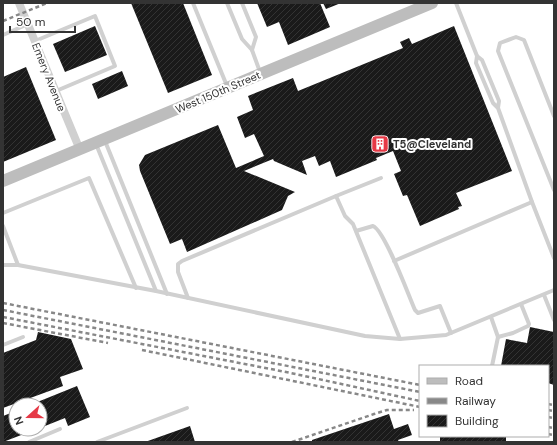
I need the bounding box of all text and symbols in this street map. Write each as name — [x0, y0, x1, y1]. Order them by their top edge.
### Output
scale bar — [10, 8, 75, 34]
text: 50 m — [16, 14, 45, 30]
street label: Emery Avenue — [29, 41, 69, 113]
street label: West 150th Street — [173, 68, 263, 116]
building icon: T5@Cleveland — [370, 134, 390, 154]
place label: T5@Cleveland — [393, 137, 471, 151]
legend — [419, 365, 549, 437]
text: Road — [455, 373, 483, 389]
text: Railway — [455, 393, 496, 409]
north arrow — [8, 397, 48, 437]
text: Building — [455, 413, 499, 429]
text: N — [11, 414, 27, 427]

